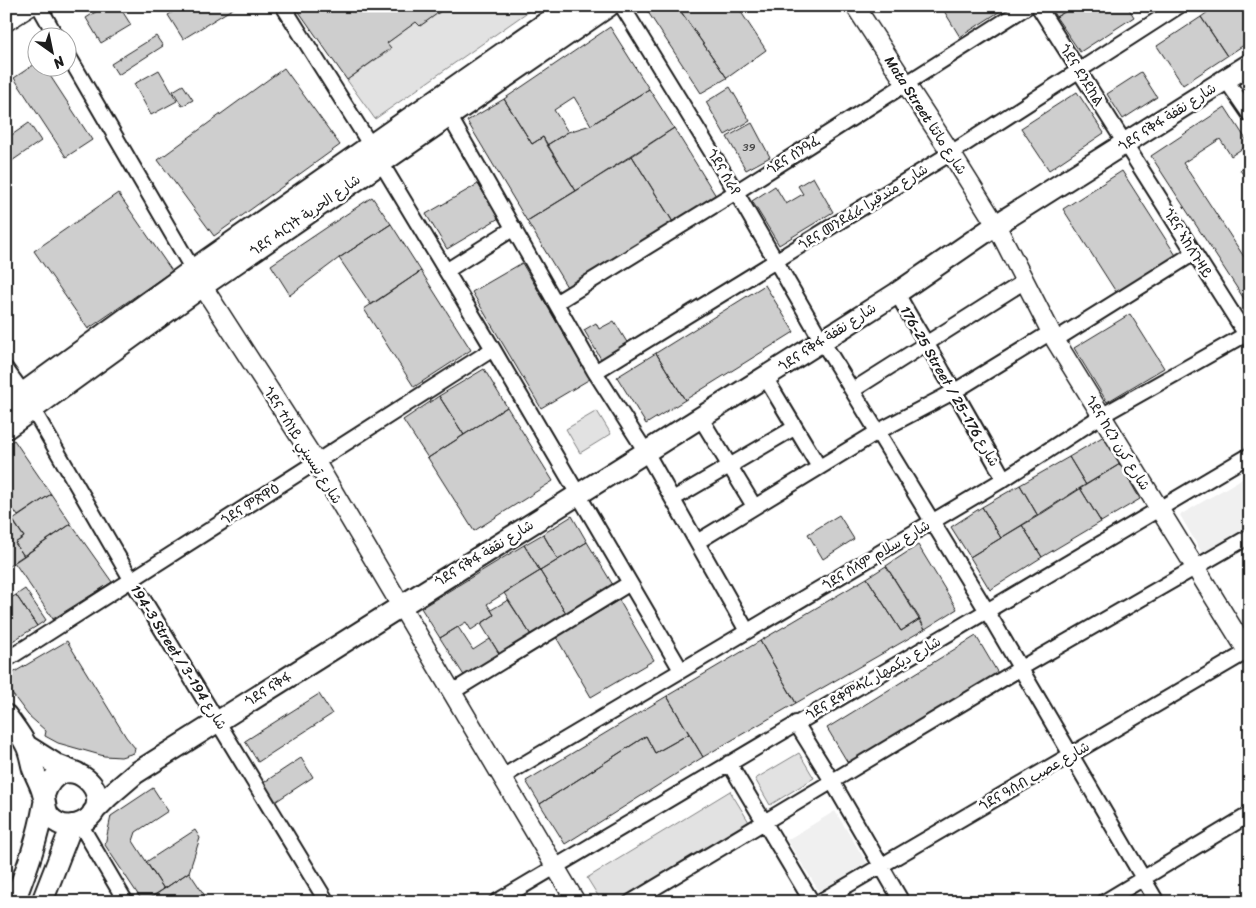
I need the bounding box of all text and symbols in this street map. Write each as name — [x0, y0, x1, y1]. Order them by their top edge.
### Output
north arrow — [28, 28, 78, 78]
street label: ጎደና ደንደከል — [1052, 39, 1111, 112]
text: N — [48, 49, 71, 76]
street label: Mata Street شارع ماتئا — [878, 51, 974, 180]
street label: ጎደና ናቅፋ شارع نقفة — [1113, 76, 1222, 159]
street label: ጎደና ሰንዓፈ — [762, 128, 826, 182]
house number: 39 — [743, 138, 756, 157]
street label: ጎደና ሰራየ — [700, 144, 747, 201]
street label: ጎደና መንደፈራ شارع مندفيرا — [793, 157, 933, 258]
street label: ጎደና ሓርነት شارع الحرية — [244, 168, 366, 263]
street label: ጎደና ኣከለጉዛይ — [1156, 203, 1219, 283]
street label: ጎደና ናቅፋ شارع نقفة — [773, 296, 882, 379]
street label: 176-25 Street / شارع 176-25 — [893, 301, 1006, 472]
street label: ጎደና ተሰነይ شارع تيسيني — [256, 381, 349, 509]
street label: ጎደና ከረን شارع كرن — [1078, 391, 1157, 496]
street label: ጎደና ምጽዋዕ — [216, 476, 285, 532]
street label: ጎደና ናቅፋ شارع نقفة — [430, 513, 539, 594]
street label: ጎደና ሰላም شارع سلام — [817, 513, 935, 598]
street label: 194-3 Street / شارع 194-3 — [124, 580, 234, 735]
street label: ጎደና ደቀምሓረ شارع ديكمهار — [801, 629, 946, 728]
street label: ጎደና ናቅፋ — [240, 665, 297, 714]
street label: ጎደና ዓሰብ شارع عصب — [974, 734, 1095, 818]

